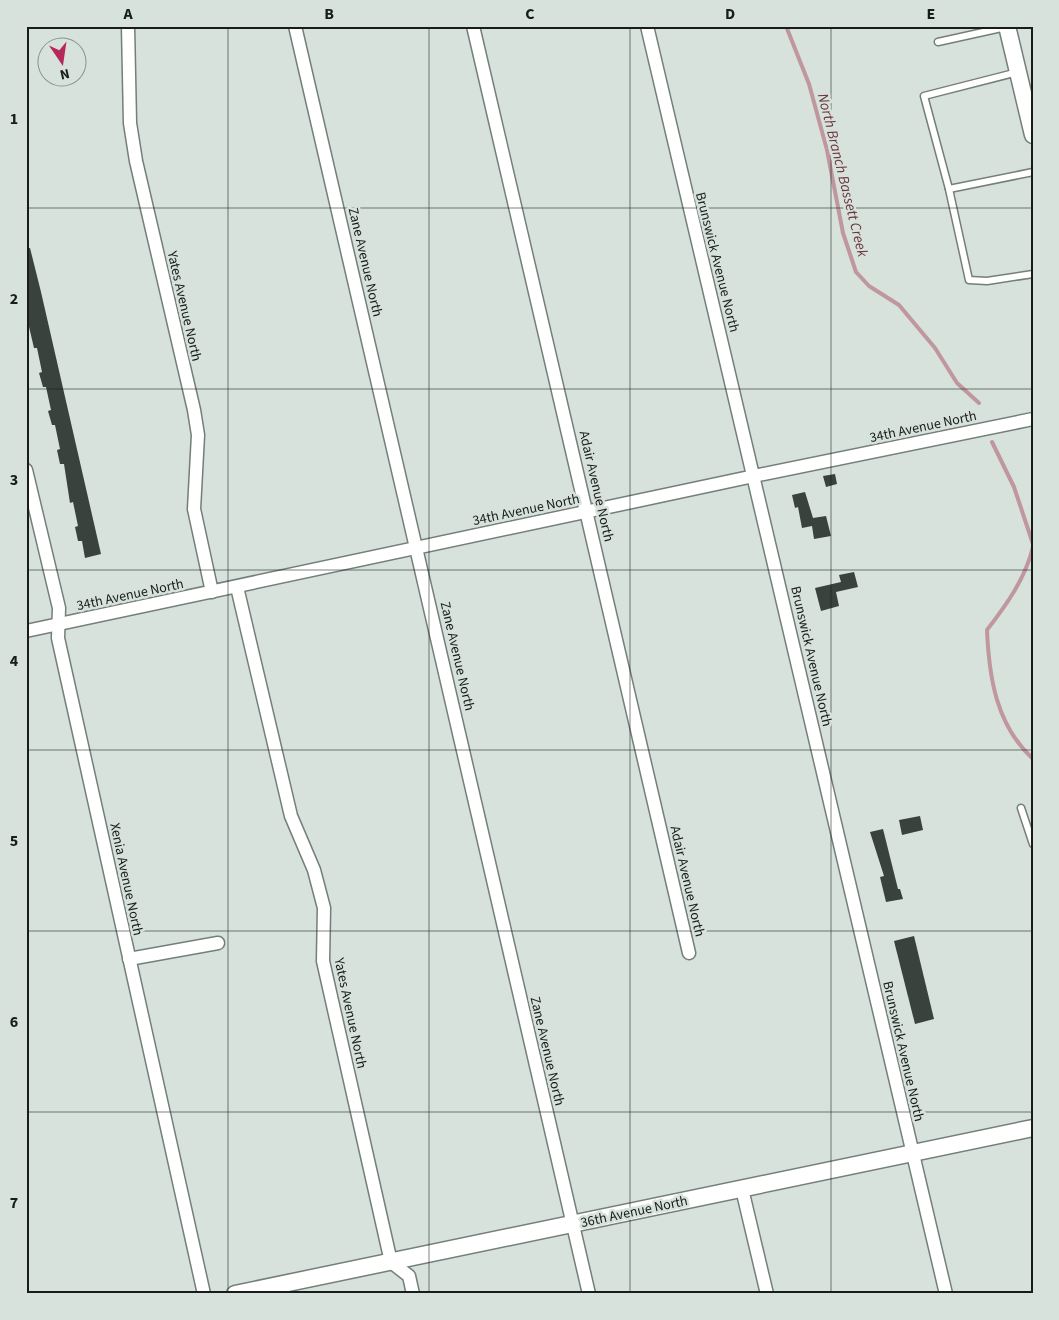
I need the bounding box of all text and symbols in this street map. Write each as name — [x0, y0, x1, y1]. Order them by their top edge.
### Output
text: A — [122, 3, 133, 25]
text: B — [324, 3, 334, 25]
text: C — [525, 3, 535, 25]
text: D — [725, 3, 735, 25]
text: E — [927, 3, 935, 25]
north arrow — [38, 38, 88, 88]
text: N — [58, 63, 71, 84]
water label: North Branch Bassett Creek — [812, 91, 873, 260]
text: 1 — [10, 108, 18, 130]
street label: Brunswick Avenue North — [690, 190, 744, 334]
street label: Zane Avenue North — [343, 206, 387, 319]
street label: Yates Avenue North — [161, 248, 206, 363]
text: 2 — [10, 288, 18, 310]
street label: 34th Avenue North — [868, 406, 979, 448]
street label: Adair Avenue North — [574, 429, 619, 544]
text: 3 — [10, 469, 18, 491]
street label: 34th Avenue North — [471, 489, 582, 531]
street label: 34th Avenue North — [75, 574, 186, 616]
street label: Brunswick Avenue North — [785, 584, 837, 728]
street label: Zane Avenue North — [435, 600, 479, 713]
text: 4 — [10, 650, 19, 672]
street label: Xenia Avenue North — [104, 821, 148, 937]
street label: Adair Avenue North — [665, 824, 710, 939]
text: 5 — [10, 830, 18, 852]
street label: Yates Avenue North — [328, 955, 372, 1070]
street label: Brunswick Avenue North — [877, 979, 929, 1123]
street label: Zane Avenue North — [525, 995, 569, 1108]
text: 6 — [10, 1011, 18, 1033]
street label: 36th Avenue North — [579, 1191, 690, 1233]
text: 7 — [10, 1192, 18, 1214]

